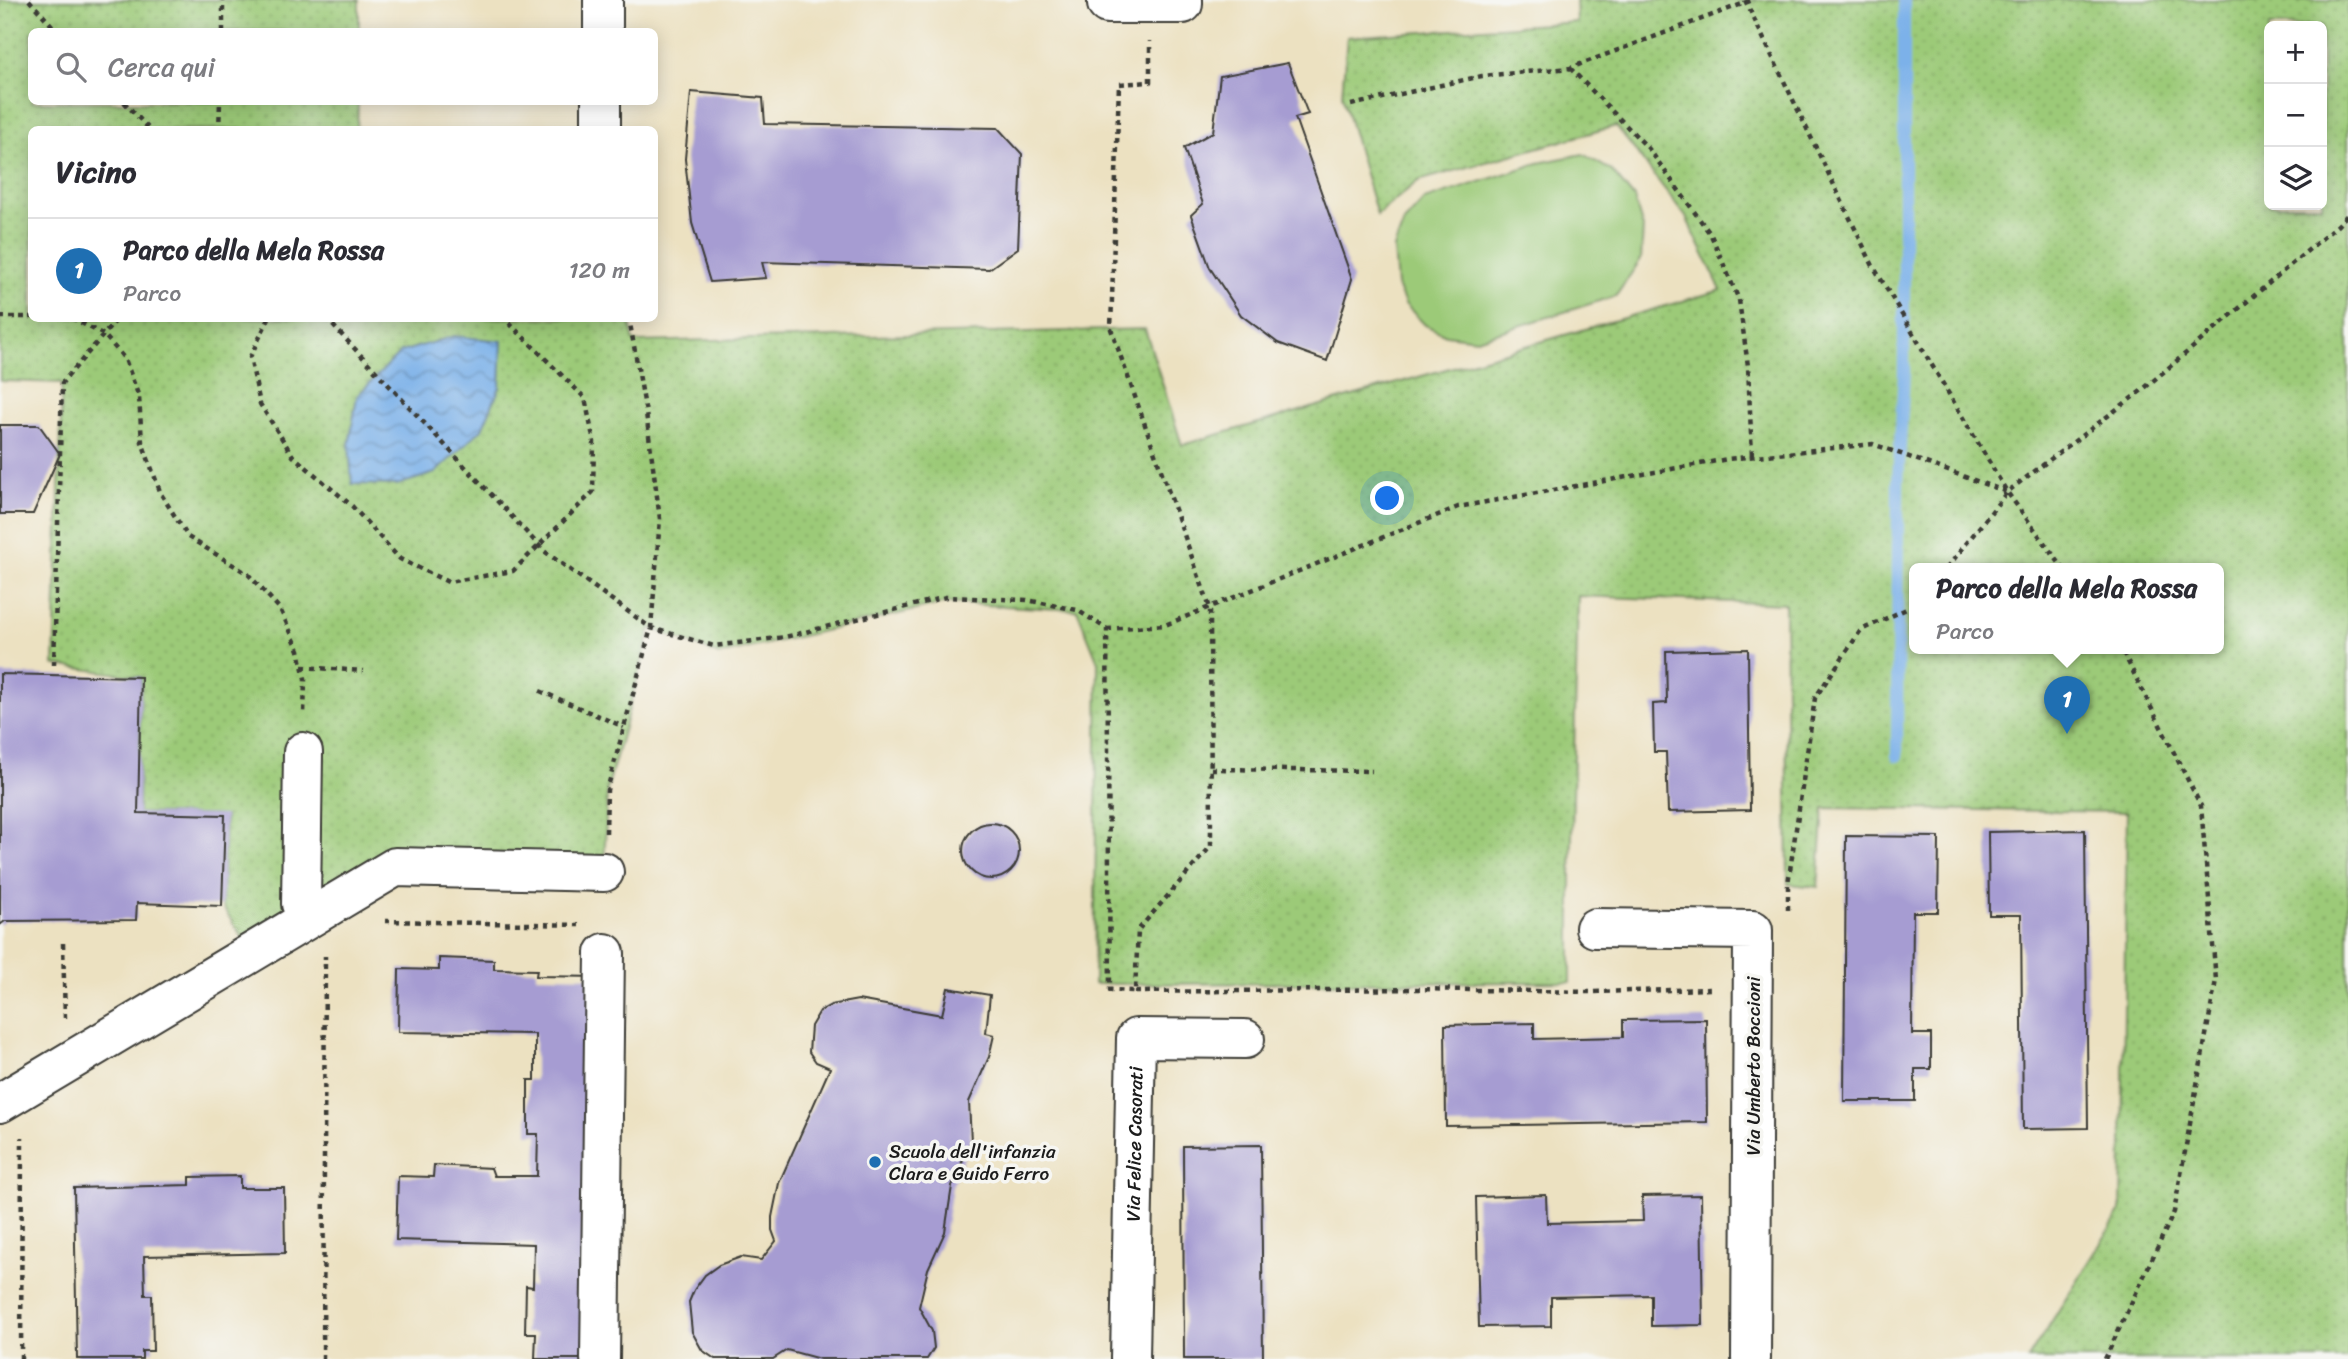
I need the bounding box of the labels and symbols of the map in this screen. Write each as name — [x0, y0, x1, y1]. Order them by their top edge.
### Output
your location — [1370, 481, 1404, 515]
pin: 1 — [2044, 676, 2090, 734]
street label: Via Umberto Boccioni — [1737, 976, 1770, 1156]
street label: Via Felice Casorati — [1117, 1065, 1152, 1222]
place label: Scuola dell'infanzia Clara e Guido Ferro — [889, 1135, 1056, 1190]
marker: Scuola dell'infanzia Clara e Guido Ferro — [867, 1154, 883, 1170]

